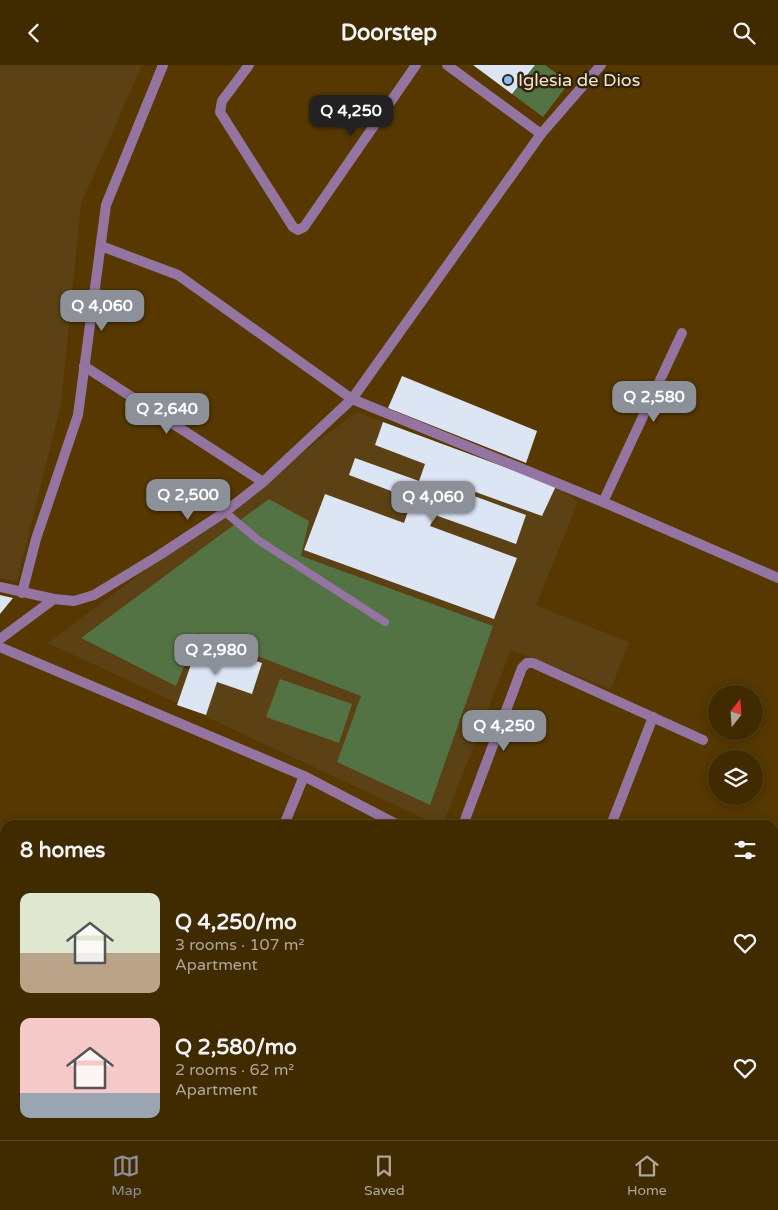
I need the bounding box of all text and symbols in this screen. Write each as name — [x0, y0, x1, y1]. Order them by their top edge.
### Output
icon: back — [20, 19, 48, 47]
icon: search — [730, 19, 758, 47]
text: Doorstep — [341, 20, 437, 46]
place label: Iglesia de Dios — [518, 69, 640, 91]
marker: Iglesia de Dios — [502, 74, 514, 86]
pin: Q 4,250 — [305, 95, 397, 137]
text: Q 4,250 — [320, 101, 382, 121]
pin: Q 4,060 — [56, 289, 148, 332]
text: Q 4,060 — [71, 296, 133, 316]
pin: Q 2,580 — [608, 381, 700, 423]
text: Q 2,580 — [623, 387, 685, 407]
pin: Q 2,640 — [121, 393, 213, 435]
text: Q 2,640 — [136, 399, 198, 419]
pin: Q 2,500 — [142, 479, 234, 521]
pin: Q 4,060 — [387, 481, 479, 523]
text: Q 2,500 — [157, 485, 219, 505]
text: Q 4,060 — [402, 487, 464, 507]
pin: Q 2,980 — [170, 633, 262, 676]
text: Q 2,980 — [185, 640, 247, 660]
north arrow — [708, 685, 762, 740]
map controls — [708, 685, 763, 805]
pin: Q 4,250 — [458, 709, 550, 752]
text: Q 4,250 — [473, 716, 535, 736]
button: layers — [708, 750, 763, 805]
icon: filters — [731, 836, 759, 864]
text: 8 homes — [20, 838, 105, 863]
text: Q 4,250/mo — [175, 910, 297, 935]
icon: home — [60, 913, 120, 973]
icon: heart — [731, 929, 759, 957]
text: 3 rooms · 107 m² — [175, 935, 304, 955]
text: Apartment — [175, 955, 258, 975]
text: Q 2,580/mo — [175, 1035, 297, 1060]
icon: home — [60, 1038, 120, 1098]
icon: heart — [731, 1054, 759, 1082]
text: 2 rooms · 62 m² — [175, 1060, 294, 1080]
text: Apartment — [175, 1080, 258, 1100]
tab: Map — [111, 1152, 142, 1199]
tab: Saved — [364, 1152, 405, 1199]
tab: Home — [627, 1152, 667, 1199]

